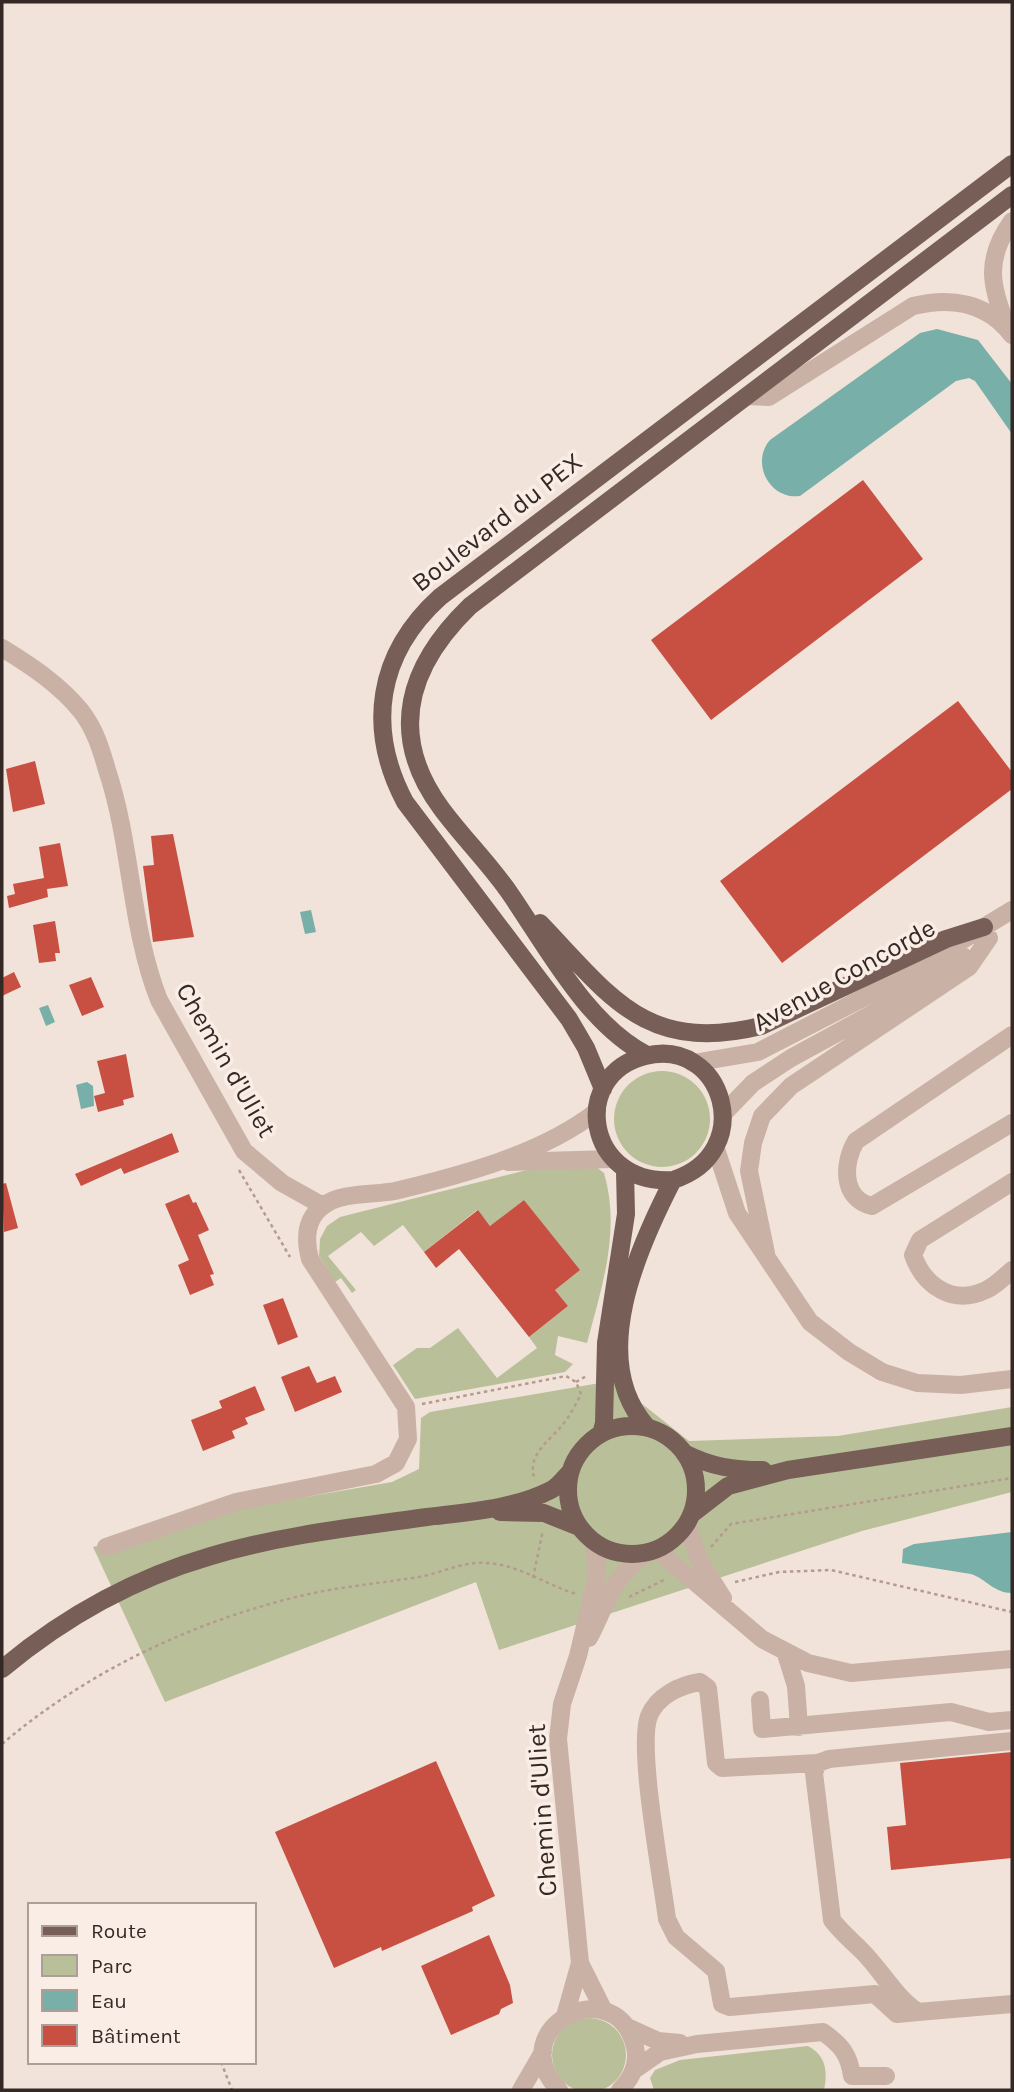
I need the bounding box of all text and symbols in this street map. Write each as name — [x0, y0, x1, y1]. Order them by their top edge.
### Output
street label: Boulevard du PEX — [405, 446, 589, 598]
street label: Avenue Concorde — [748, 912, 940, 1038]
street label: Chemin d'Uliet — [169, 977, 283, 1143]
street label: Chemin d'Uliet — [520, 1722, 563, 1897]
legend — [28, 1903, 256, 2064]
text: Route — [91, 1919, 147, 1943]
text: Parc — [91, 1954, 133, 1978]
text: Eau — [91, 1989, 127, 2013]
text: Bâtiment — [91, 2024, 181, 2048]

